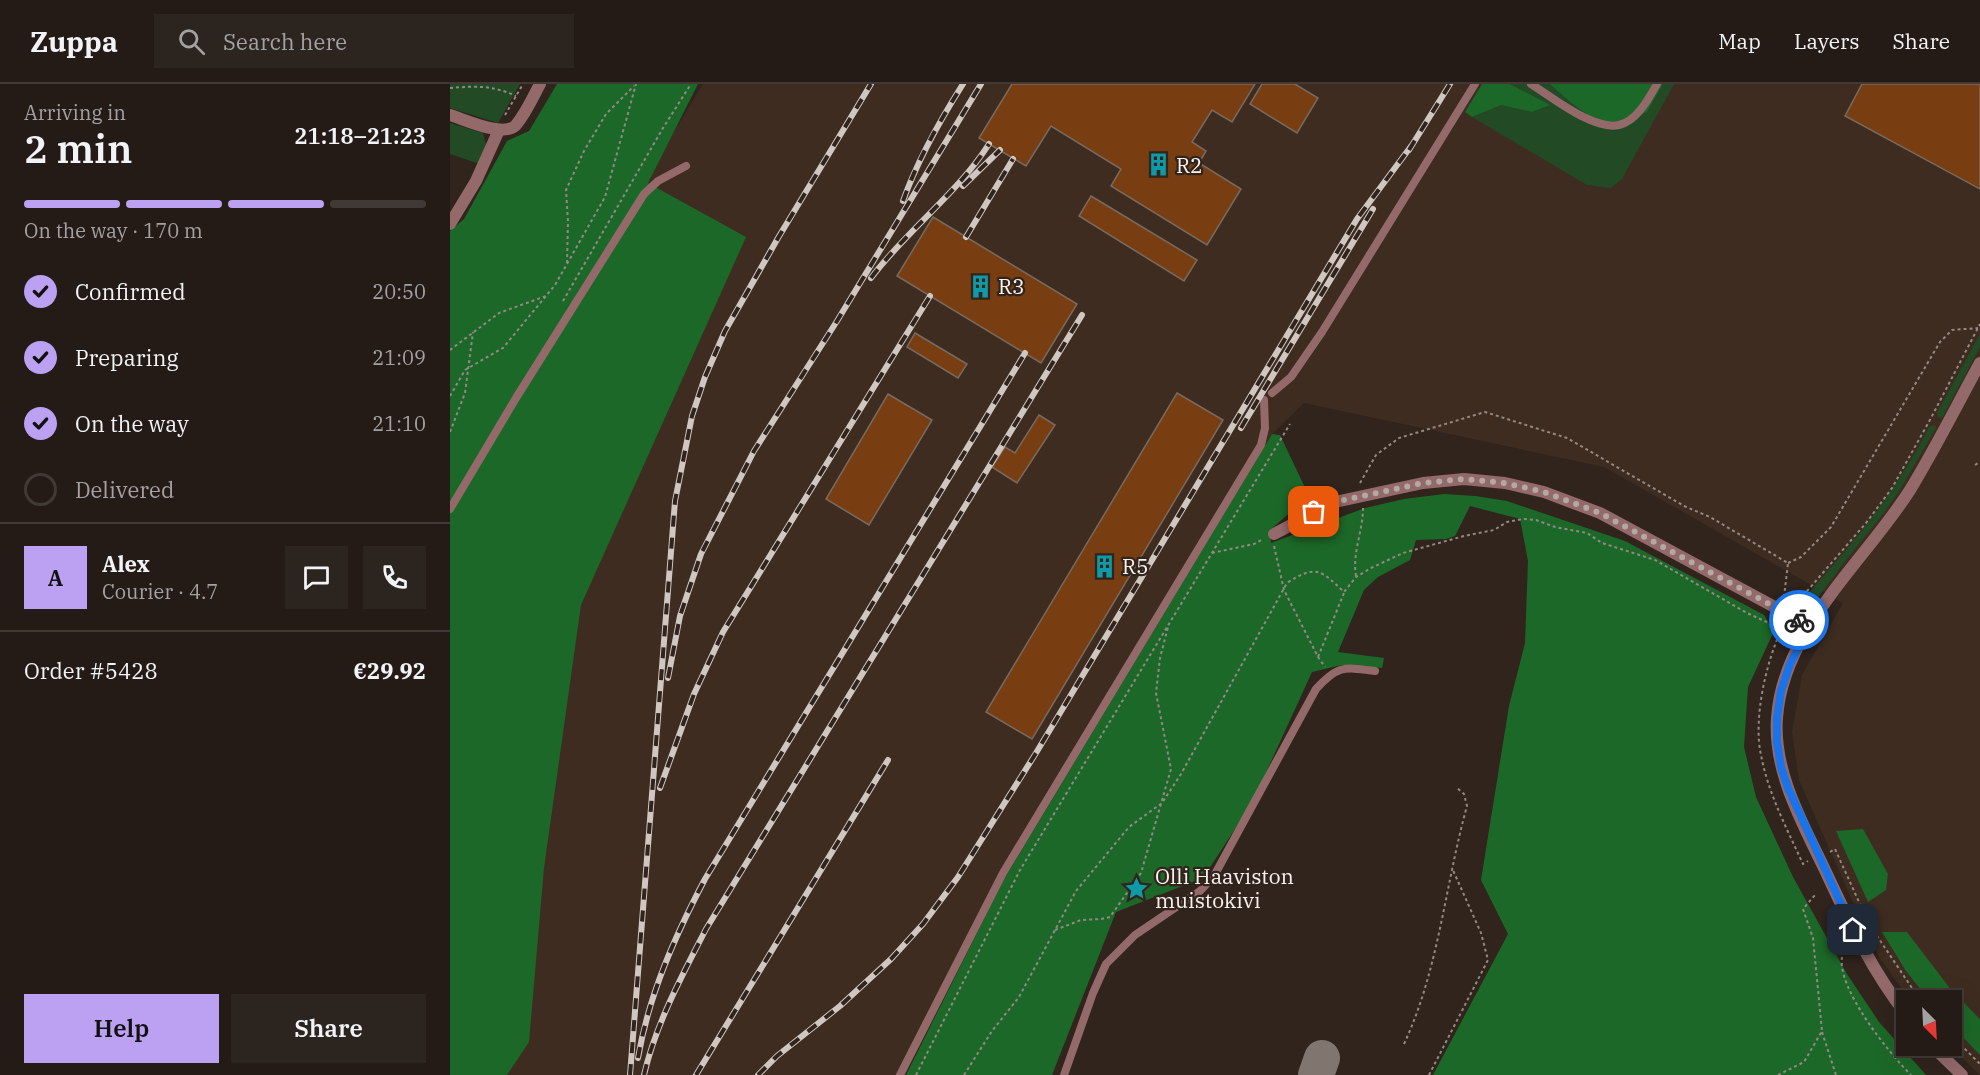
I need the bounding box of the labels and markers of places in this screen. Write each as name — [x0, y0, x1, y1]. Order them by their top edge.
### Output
place label: R2 — [1176, 151, 1203, 179]
building icon: R2 — [1145, 152, 1171, 178]
place label: R3 — [998, 272, 1025, 300]
building icon: R3 — [967, 273, 993, 299]
pin — [1288, 486, 1339, 537]
place label: R5 — [1122, 552, 1149, 580]
building icon: R5 — [1091, 553, 1117, 579]
place label: Olli Haaviston muistokivi — [1155, 862, 1294, 914]
place icon: Olli Haaviston muistokivi — [1124, 875, 1150, 901]
pin — [1827, 904, 1878, 955]

